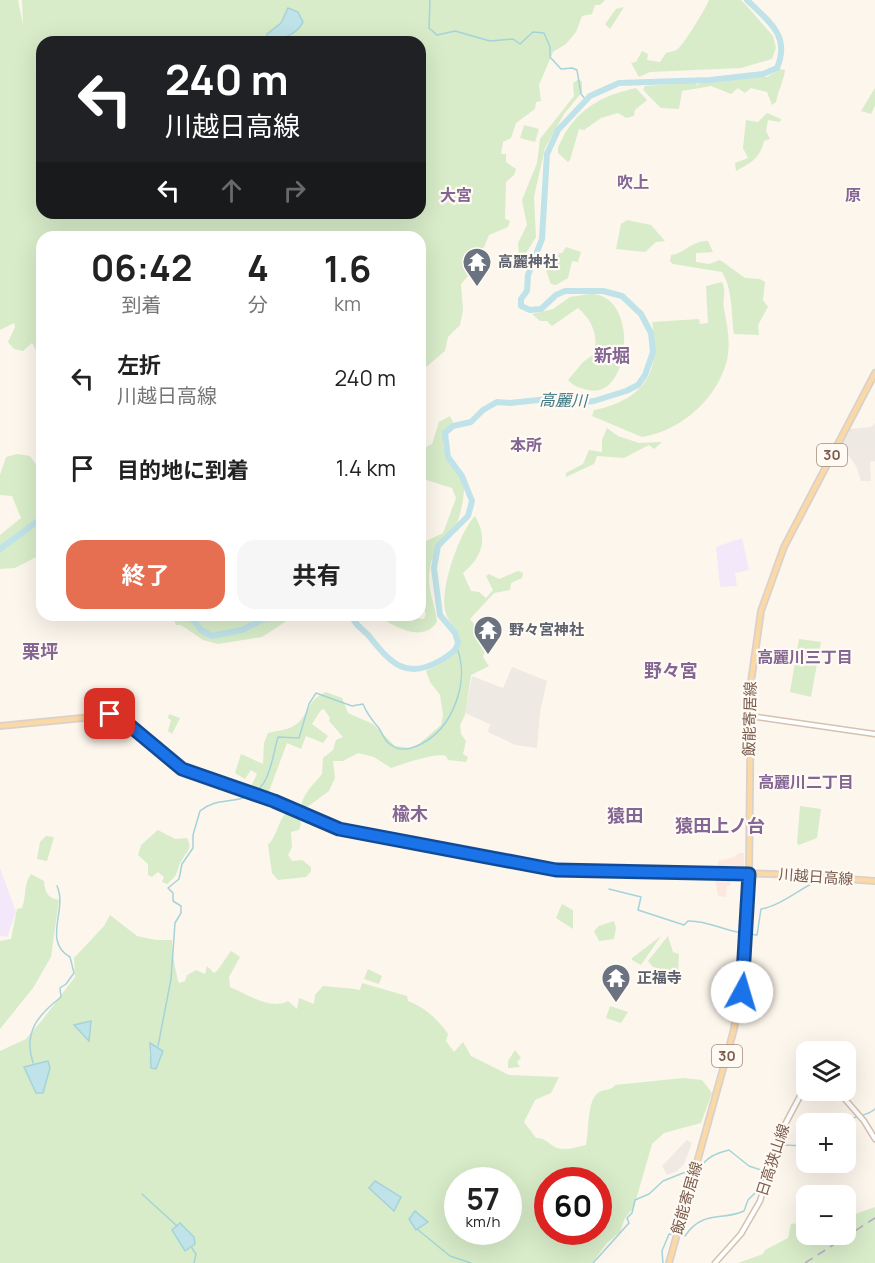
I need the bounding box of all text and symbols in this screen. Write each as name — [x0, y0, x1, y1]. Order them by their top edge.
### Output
text: 240 m — [165, 50, 289, 108]
icon: left — [66, 60, 144, 138]
text: 川越日高線 — [165, 107, 300, 144]
district label: 吹上 — [617, 171, 649, 193]
icon: left — [152, 174, 185, 207]
icon: ahead — [215, 174, 248, 207]
icon: right — [278, 174, 311, 207]
district label: 大宮 — [440, 184, 472, 206]
district label: 原 — [845, 184, 861, 206]
text: 06:42 — [91, 243, 192, 292]
text: 4 — [247, 243, 269, 292]
text: 1.6 — [324, 244, 371, 293]
temple icon: 高麗神社 — [461, 246, 493, 288]
place label: 高麗神社 — [498, 251, 558, 272]
text: km — [334, 290, 361, 317]
text: 到着 — [122, 291, 162, 318]
text: 分 — [248, 291, 268, 318]
district label: 新堀 — [594, 343, 630, 367]
text: 左折 — [117, 350, 161, 380]
icon: left — [66, 362, 99, 395]
text: 240 m — [334, 363, 396, 393]
text: 川越日高線 — [117, 382, 217, 409]
water label: 高麗川 — [539, 389, 589, 411]
district label: 本所 — [510, 434, 542, 456]
road number: 30 — [817, 444, 847, 466]
icon: arrive — [66, 452, 99, 485]
text: 1.4 km — [336, 453, 396, 483]
text: 目的地に到着 — [117, 455, 249, 485]
button: 終了 — [66, 540, 225, 609]
button: 共有 — [237, 540, 396, 609]
temple icon: 野々宮神社 — [472, 614, 504, 656]
place label: 野々宮神社 — [509, 619, 584, 640]
district label: 栗坪 — [22, 639, 58, 663]
district label: 高麗川三丁目 — [757, 646, 853, 668]
district label: 野々宮 — [644, 658, 698, 682]
street label: 飯能寄居線 — [738, 681, 761, 757]
pin — [84, 688, 135, 739]
icon: arrive — [93, 697, 126, 730]
district label: 高麗川二丁目 — [758, 771, 854, 793]
district label: 楡木 — [392, 801, 428, 825]
district label: 猿田 — [607, 803, 643, 827]
district label: 猿田上ノ台 — [675, 813, 765, 837]
street label: 川越日高線 — [778, 863, 854, 890]
position arrow — [710, 960, 774, 1024]
temple icon: 正福寺 — [600, 962, 632, 1004]
place label: 正福寺 — [637, 967, 682, 988]
map controls — [796, 1041, 856, 1245]
button: layers — [796, 1041, 856, 1101]
road number: 30 — [712, 1045, 742, 1067]
button: + — [796, 1113, 856, 1173]
street label: 日高狭山線 — [751, 1121, 794, 1199]
street label: 飯能寄居線 — [666, 1159, 707, 1237]
speed limit sign: 60 — [534, 1167, 612, 1245]
text: 57 — [466, 1178, 500, 1219]
button: − — [796, 1185, 856, 1245]
text: km/h — [466, 1211, 500, 1232]

